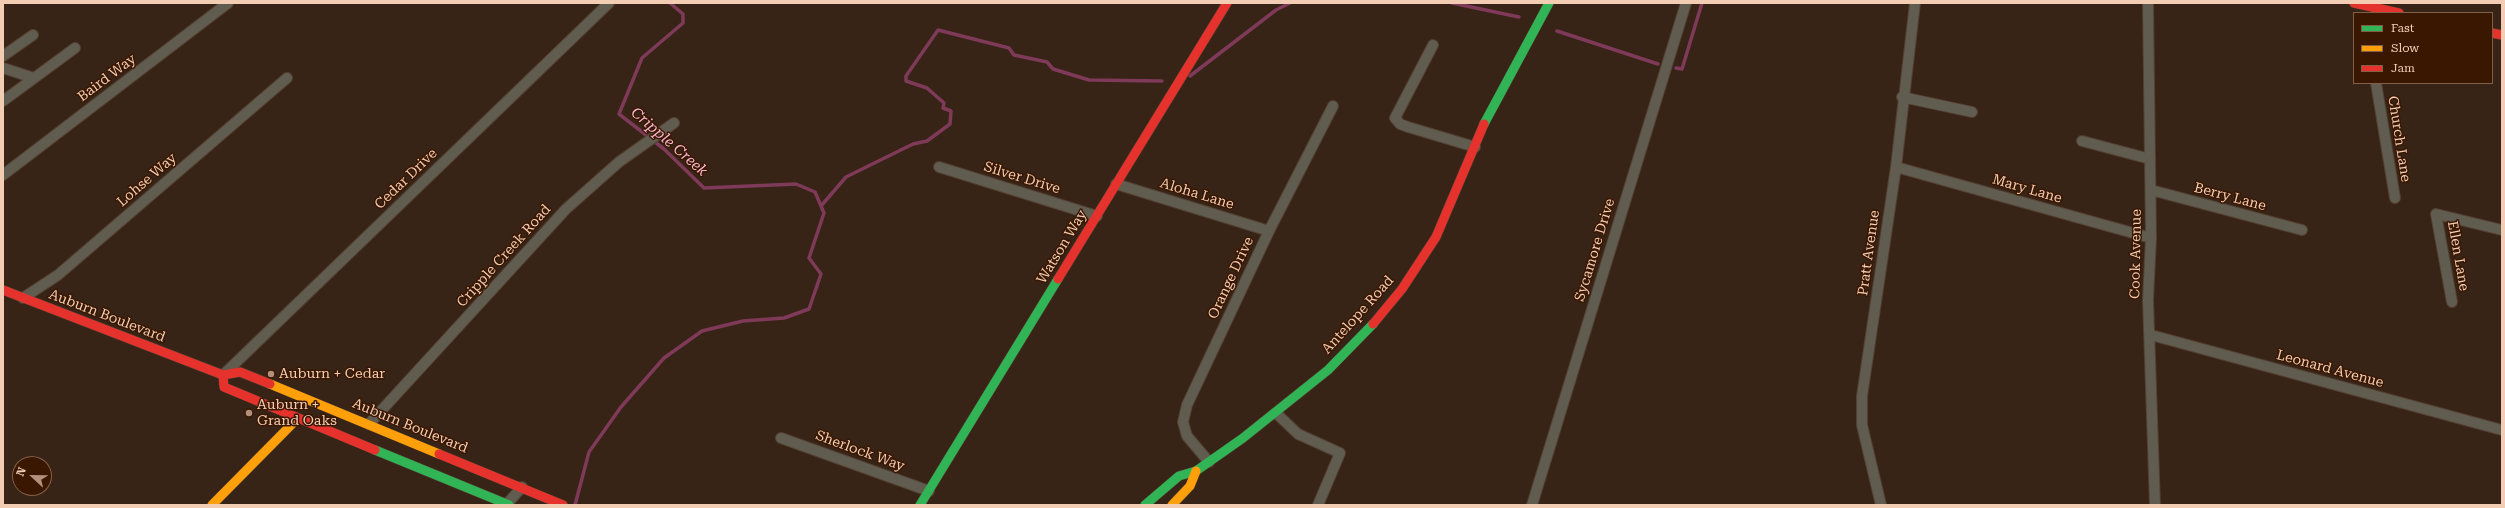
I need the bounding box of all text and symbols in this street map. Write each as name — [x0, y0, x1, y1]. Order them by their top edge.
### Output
legend — [2353, 12, 2493, 84]
text: Fast — [2391, 21, 2414, 35]
text: Slow — [2391, 41, 2419, 55]
street label: Baird Way — [75, 51, 139, 105]
text: Jam — [2391, 61, 2415, 75]
street label: Church Lane — [2384, 95, 2414, 183]
water label: Cripple Creek — [627, 104, 711, 180]
street label: Cedar Drive — [371, 145, 441, 213]
street label: Lohse Way — [114, 150, 180, 210]
street label: Silver Drive — [982, 158, 1062, 198]
street label: Mary Lane — [1990, 171, 2064, 207]
street label: Aloha Lane — [1158, 175, 1236, 213]
street label: Berry Lane — [2192, 179, 2268, 215]
street label: Sycamore Drive — [1571, 197, 1619, 303]
street label: Cripple Creek Road — [454, 201, 554, 311]
street label: Watson Way — [1033, 207, 1091, 287]
street label: Pratt Avenue — [1855, 209, 1883, 297]
street label: Cook Avenue — [2127, 209, 2145, 299]
street label: Ellen Lane — [2444, 220, 2472, 292]
street label: Orange Drive — [1205, 234, 1257, 322]
street label: Antelope Road — [1319, 273, 1397, 357]
street label: Auburn Boulevard — [47, 286, 167, 346]
street label: Leonard Avenue — [2275, 347, 2385, 391]
place label: Auburn + Cedar — [279, 366, 385, 382]
marker: Auburn + Cedar — [266, 369, 276, 379]
street label: Auburn Boulevard — [350, 395, 470, 457]
place label: Auburn + Grand Oaks — [257, 397, 337, 430]
marker: Auburn + Grand Oaks — [244, 408, 254, 418]
street label: Sherlock Way — [813, 427, 907, 475]
north arrow — [12, 456, 52, 496]
text: N — [14, 465, 29, 478]

